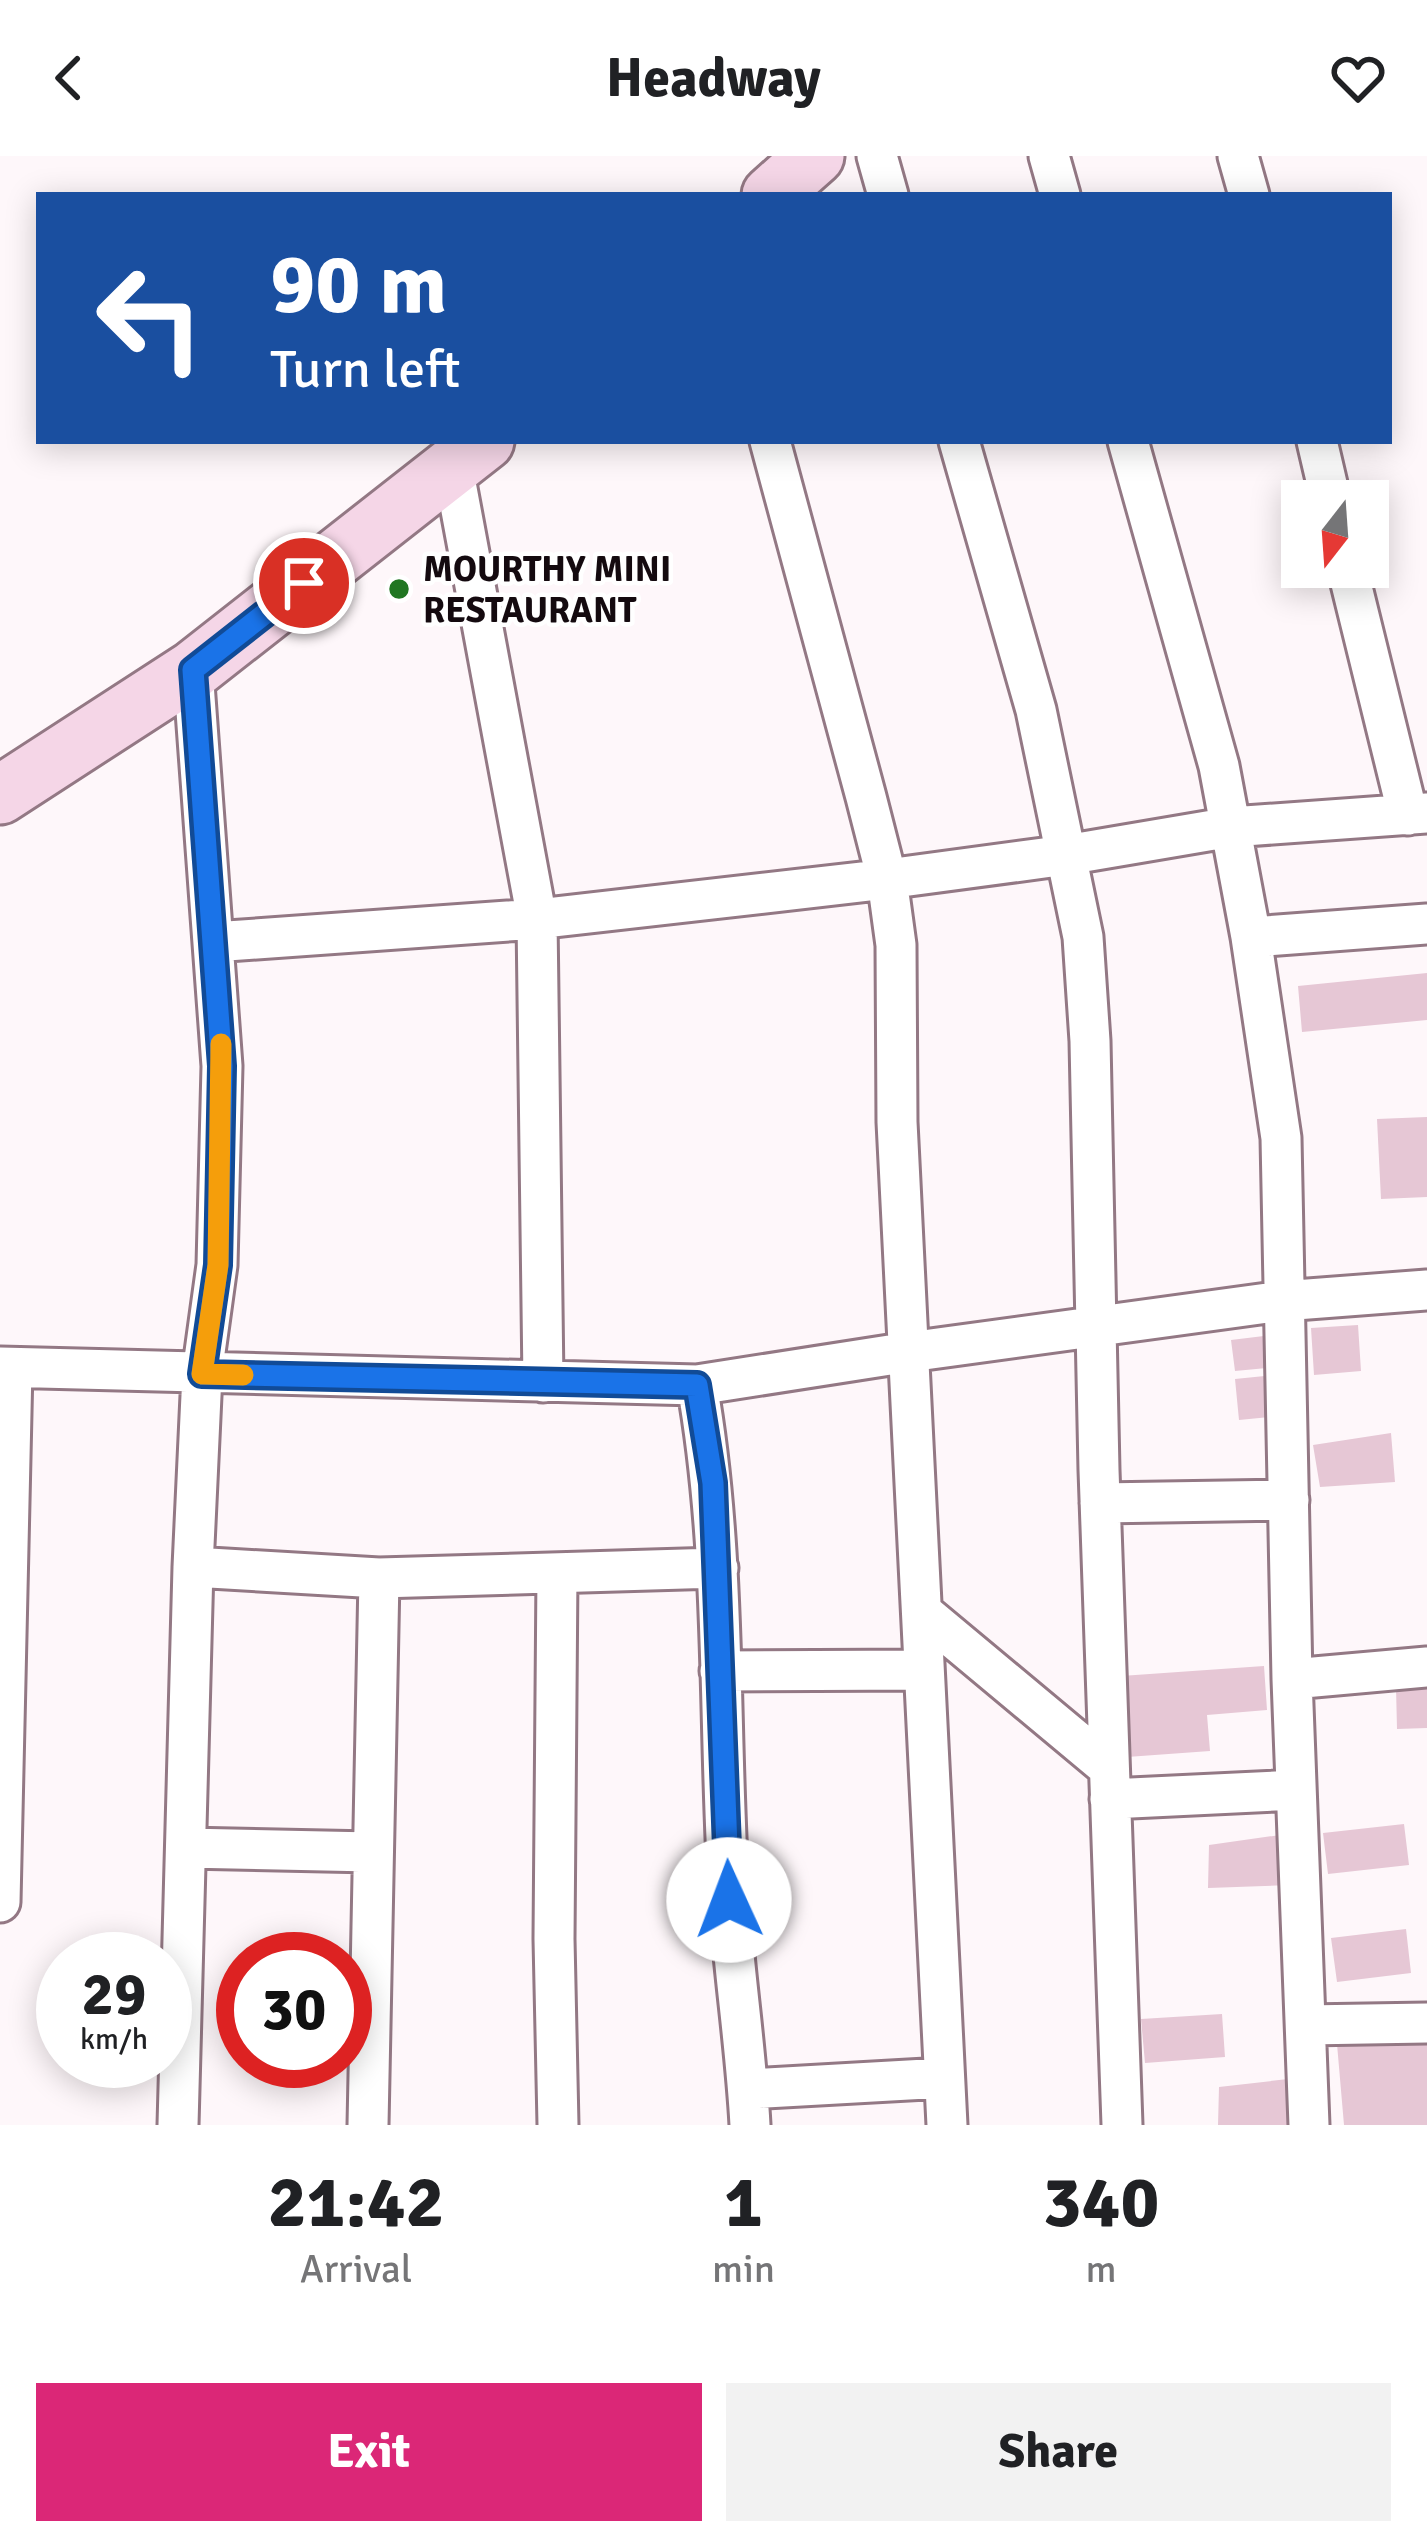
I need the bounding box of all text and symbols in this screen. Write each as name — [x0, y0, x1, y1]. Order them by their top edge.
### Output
icon: back — [36, 45, 102, 111]
text: Headway — [606, 45, 821, 112]
icon: heart — [1325, 45, 1391, 111]
text: 90 m — [270, 233, 447, 337]
icon: left — [72, 240, 228, 396]
text: Turn left — [270, 336, 460, 403]
north arrow — [1281, 480, 1389, 588]
map controls — [1281, 480, 1389, 588]
pin — [253, 532, 355, 634]
place label: MOURTHY MINI RESTAURANT — [423, 547, 671, 633]
icon: arrive — [271, 550, 337, 616]
marker: MOURTHY MINI RESTAURANT — [386, 576, 412, 602]
position arrow — [666, 1837, 792, 1963]
speed limit sign: 30 — [216, 1932, 372, 2088]
text: 29 — [82, 1958, 146, 2032]
text: km/h — [80, 2021, 148, 2058]
text: 21:42 — [268, 2158, 444, 2247]
text: 1 — [724, 2158, 763, 2247]
text: 340 — [1043, 2158, 1159, 2247]
text: Arrival — [300, 2245, 412, 2293]
text: min — [712, 2245, 775, 2293]
text: m — [1085, 2245, 1117, 2293]
button: Exit — [36, 2383, 702, 2521]
button: Share — [726, 2383, 1391, 2521]

